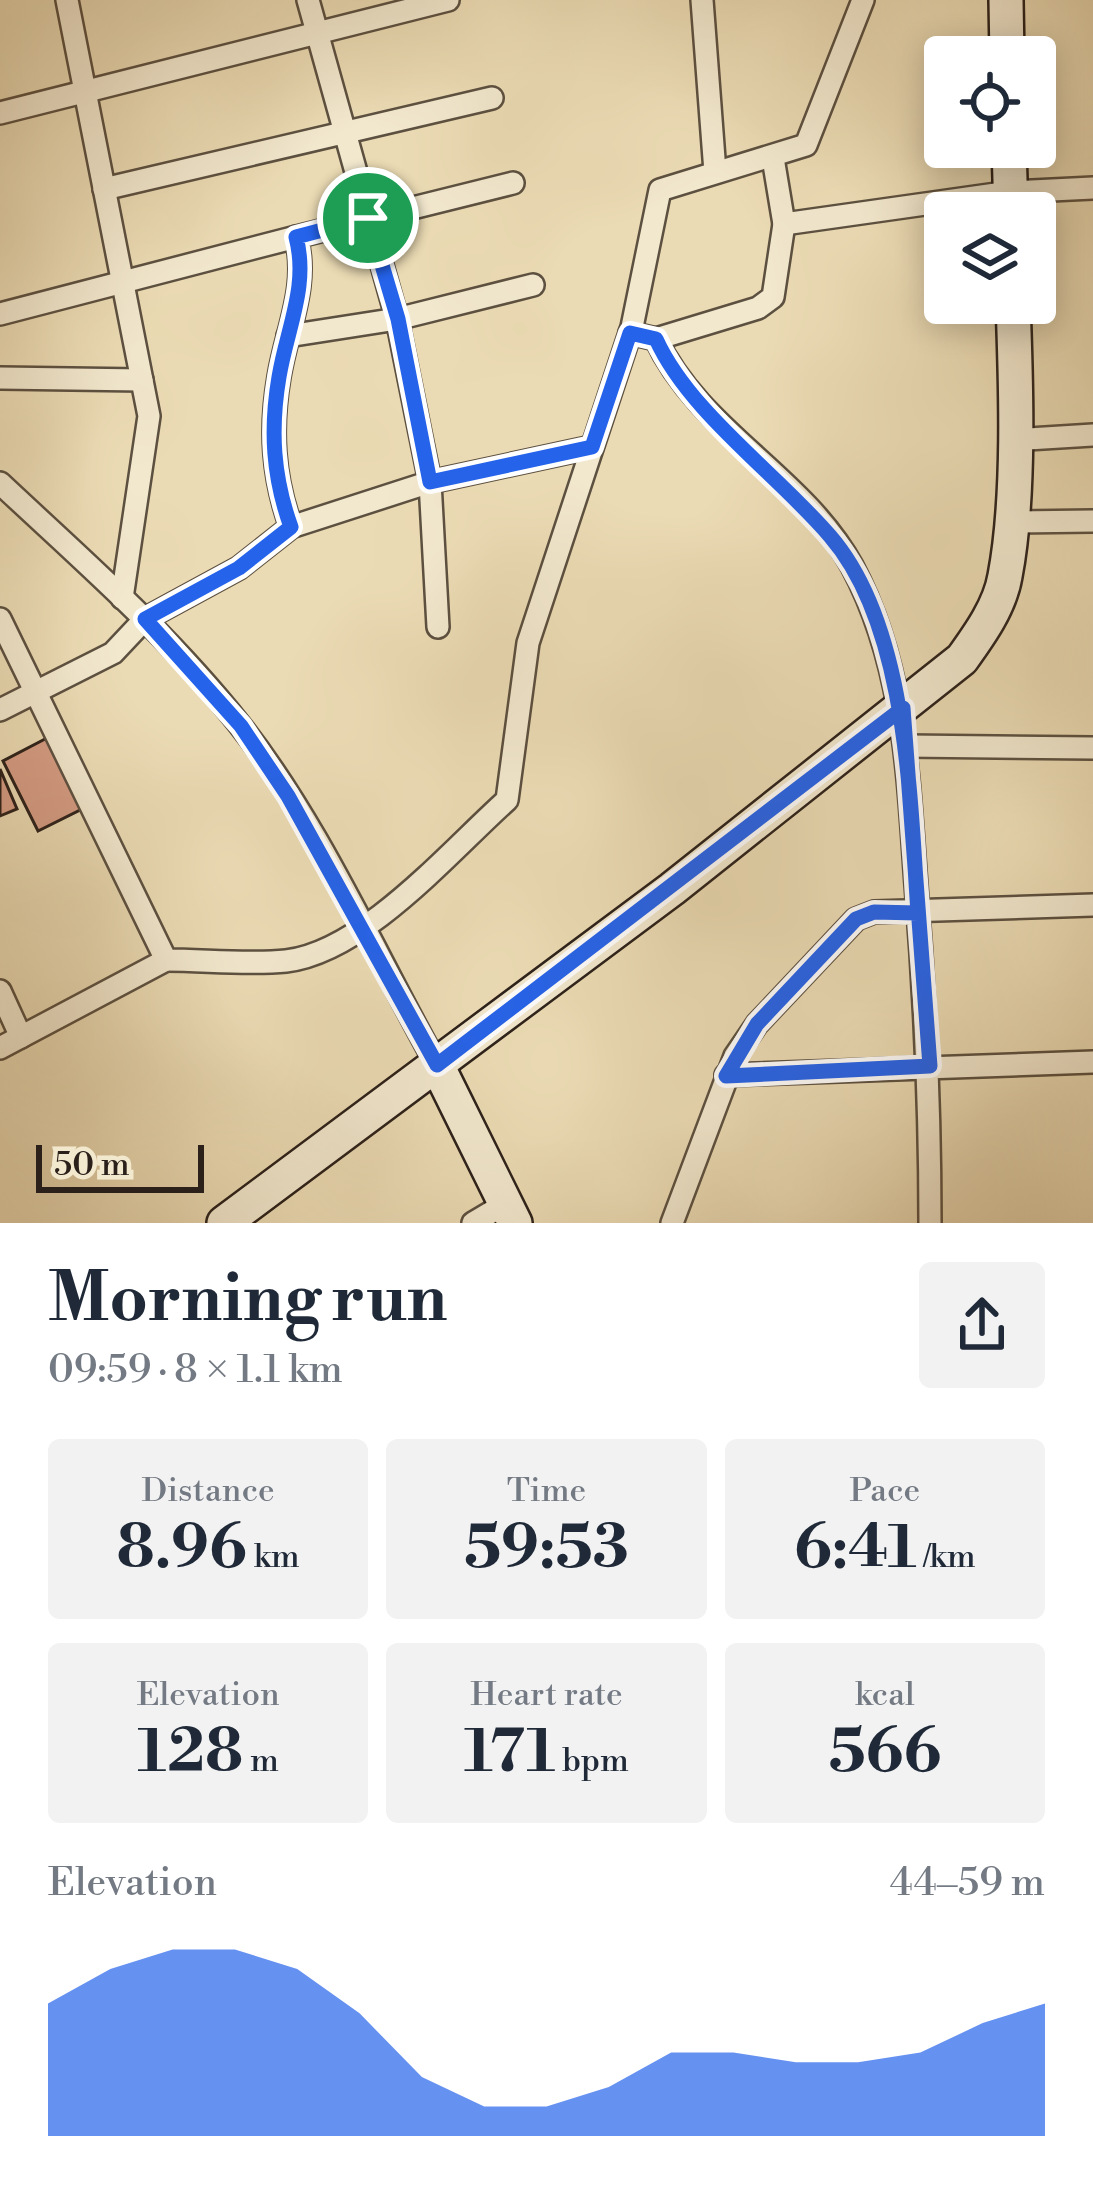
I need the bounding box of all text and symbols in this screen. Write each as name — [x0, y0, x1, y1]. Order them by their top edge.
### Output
map controls — [924, 36, 1056, 324]
button: locate — [924, 36, 1056, 168]
pin — [317, 167, 419, 269]
icon: arrive — [335, 185, 401, 251]
button: layers — [924, 192, 1056, 324]
scale bar — [36, 1139, 204, 1192]
text: 50 m — [54, 1145, 130, 1186]
text: Morning run — [48, 1259, 447, 1342]
button: share — [919, 1262, 1045, 1388]
text: 09:59 · 8 × 1.1 km — [48, 1346, 343, 1395]
text: Distance — [142, 1471, 275, 1512]
text: Time — [507, 1471, 586, 1512]
text: Pace — [849, 1471, 920, 1512]
text: 8.96 — [117, 1512, 247, 1587]
text: 59:53 — [464, 1512, 629, 1587]
text: 6:41 — [794, 1512, 916, 1587]
text: km — [247, 1537, 300, 1578]
text: /km — [916, 1537, 976, 1578]
text: Elevation — [137, 1675, 280, 1716]
text: Heart rate — [470, 1675, 623, 1716]
text: kcal — [855, 1675, 915, 1716]
text: 128 — [137, 1716, 243, 1791]
text: 171 — [464, 1716, 555, 1791]
text: 566 — [828, 1716, 941, 1791]
text: m — [243, 1741, 279, 1782]
text: bpm — [555, 1741, 629, 1782]
text: Elevation — [48, 1859, 217, 1908]
text: 44–59 m — [890, 1859, 1045, 1908]

